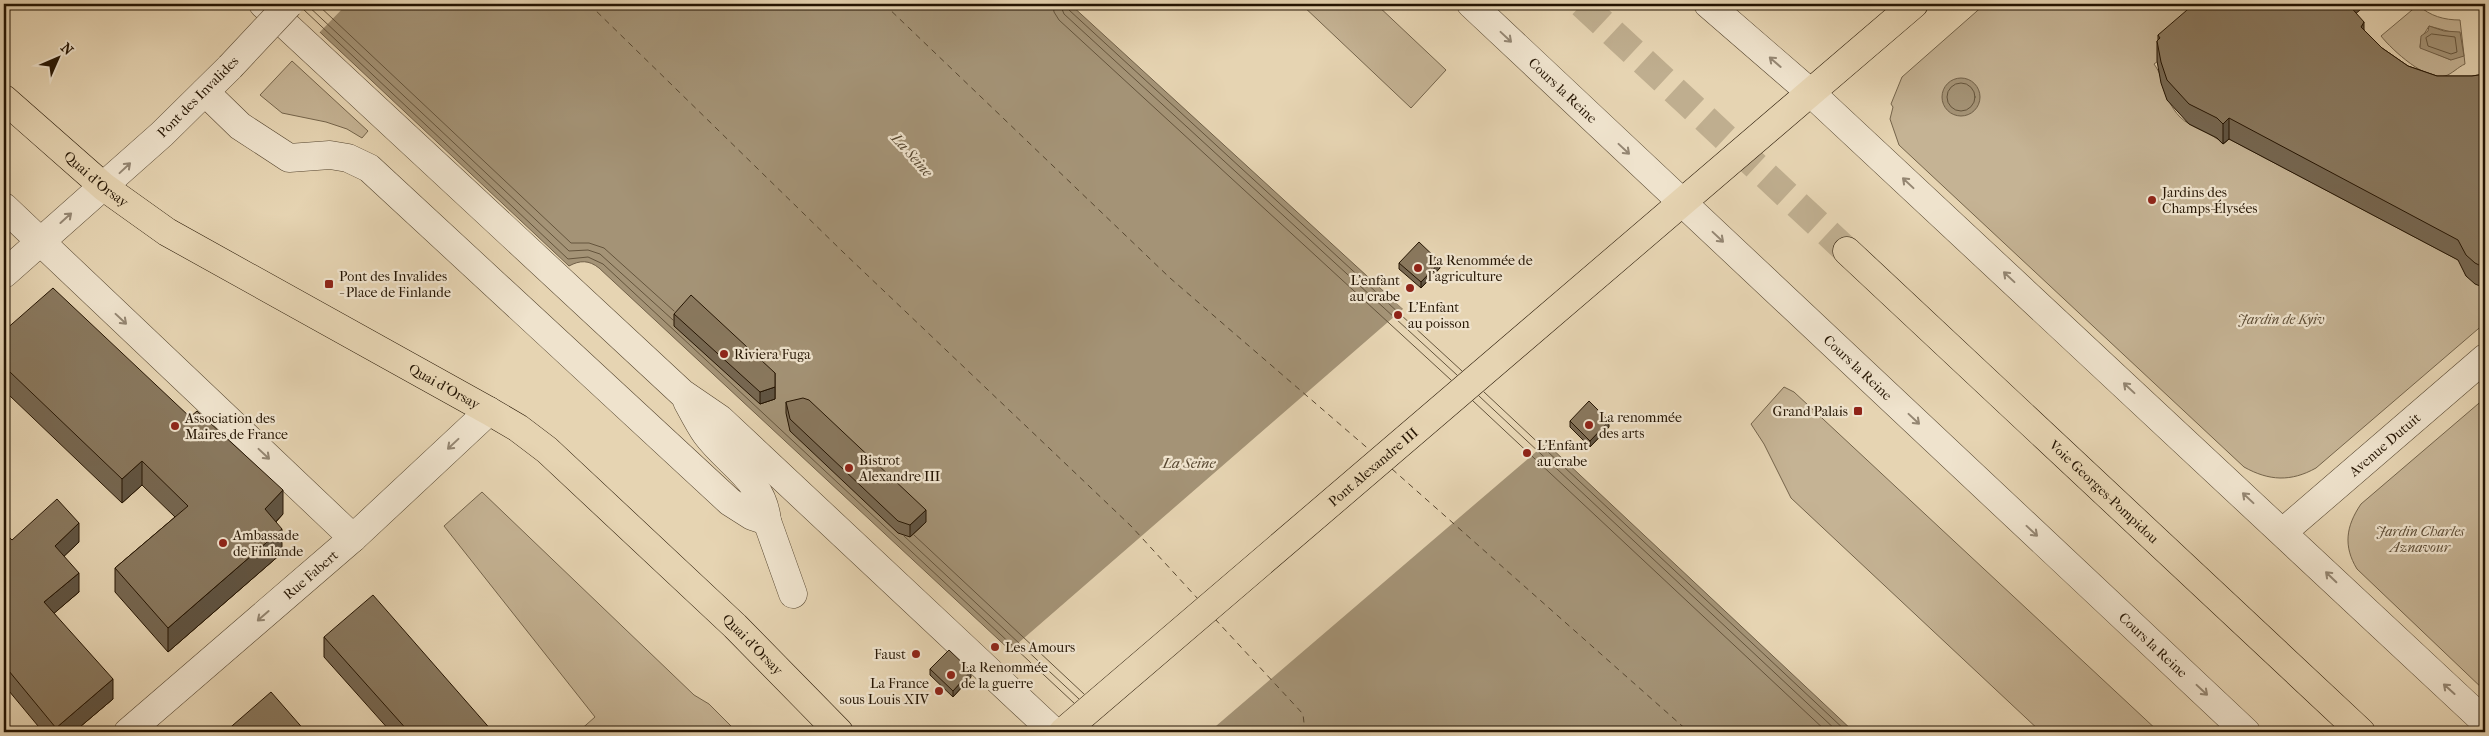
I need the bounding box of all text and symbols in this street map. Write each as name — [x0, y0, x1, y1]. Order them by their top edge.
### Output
one-way arrow — [1500, 31, 1512, 43]
north arrow — [32, 32, 82, 82]
text: N — [57, 39, 77, 59]
street label: Pont des Invalides — [154, 53, 242, 141]
street label: Cours la Reine — [1525, 54, 1601, 127]
one-way arrow — [1769, 56, 1782, 67]
water label: La Seine — [887, 129, 937, 181]
one-way arrow — [1618, 143, 1631, 155]
street label: Quai d'Orsay — [60, 147, 132, 211]
one-way arrow — [119, 162, 131, 174]
one-way arrow — [1902, 177, 1915, 189]
place label: Jardins des Champs-Élysées — [2161, 184, 2258, 217]
marker: Jardins des Champs-Élysées — [2146, 194, 2158, 206]
one-way arrow — [59, 213, 72, 224]
one-way arrow — [1712, 231, 1725, 243]
place label: La Renommée de l'agriculture — [1427, 252, 1533, 285]
marker: La Renommée de l'agriculture — [1412, 262, 1424, 274]
place label: Pont des Invalides - Place de Finlande — [339, 268, 451, 301]
one-way arrow — [2003, 271, 2016, 283]
place label: L’enfant au crabe — [1350, 272, 1400, 305]
marker: Pont des Invalides - Place de Finlande — [323, 278, 335, 290]
marker: L’enfant au crabe — [1404, 282, 1416, 294]
place label: L’Enfant au poisson — [1408, 299, 1470, 332]
marker: L’Enfant au poisson — [1392, 309, 1404, 321]
park label: Jardin de Kyiv — [2237, 311, 2325, 328]
one-way arrow — [114, 313, 127, 325]
street label: Cours la Reine — [1820, 331, 1896, 404]
place label: Riviera Fuga — [734, 346, 811, 363]
marker: Riviera Fuga — [718, 348, 730, 360]
street label: Quai d'Orsay — [406, 360, 484, 413]
one-way arrow — [2122, 382, 2135, 394]
place label: Grand Palais — [1773, 403, 1848, 420]
marker: Grand Palais — [1852, 405, 1864, 417]
place label: La renommée des arts — [1599, 409, 1682, 442]
street label: Avenue Dutuit — [2345, 409, 2424, 481]
place label: Association des Maires de France — [184, 410, 288, 443]
one-way arrow — [1908, 413, 1920, 425]
marker: La renommée des arts — [1583, 419, 1595, 431]
marker: Association des Maires de France — [169, 420, 181, 432]
street label: Pont Alexandre III — [1325, 423, 1422, 510]
street label: Voie Georges-Pompidou — [2045, 436, 2162, 547]
place label: L'Enfant au crabe — [1537, 437, 1588, 470]
one-way arrow — [447, 438, 460, 450]
marker: L'Enfant au crabe — [1521, 447, 1533, 459]
one-way arrow — [258, 448, 271, 460]
place label: Bistrot Alexandre III — [858, 452, 941, 485]
water label: La Seine — [1162, 454, 1216, 472]
marker: Bistrot Alexandre III — [843, 462, 855, 474]
one-way arrow — [2241, 492, 2254, 504]
park label: Jardin Charles Aznavour — [2376, 523, 2465, 556]
one-way arrow — [2026, 525, 2039, 537]
place label: Ambassade de Finlande — [232, 527, 303, 560]
marker: Ambassade de Finlande — [217, 537, 229, 549]
street label: Rue Fabert — [280, 546, 341, 603]
one-way arrow — [2325, 571, 2337, 583]
street label: Cours la Reine — [2115, 609, 2191, 681]
one-way arrow — [257, 610, 270, 621]
street label: Quai d'Orsay — [719, 610, 787, 679]
place label: Les Amours — [1005, 639, 1075, 656]
marker: Les Amours — [989, 641, 1001, 653]
place label: Faust — [874, 646, 906, 663]
marker: Faust — [910, 648, 922, 660]
place label: La Renommée de la guerre — [961, 659, 1048, 692]
marker: La Renommée de la guerre — [945, 669, 957, 681]
place label: La France sous Louis XIV — [840, 675, 930, 708]
one-way arrow — [2443, 683, 2456, 695]
one-way arrow — [2195, 684, 2208, 696]
marker: La France sous Louis XIV — [933, 685, 945, 697]

